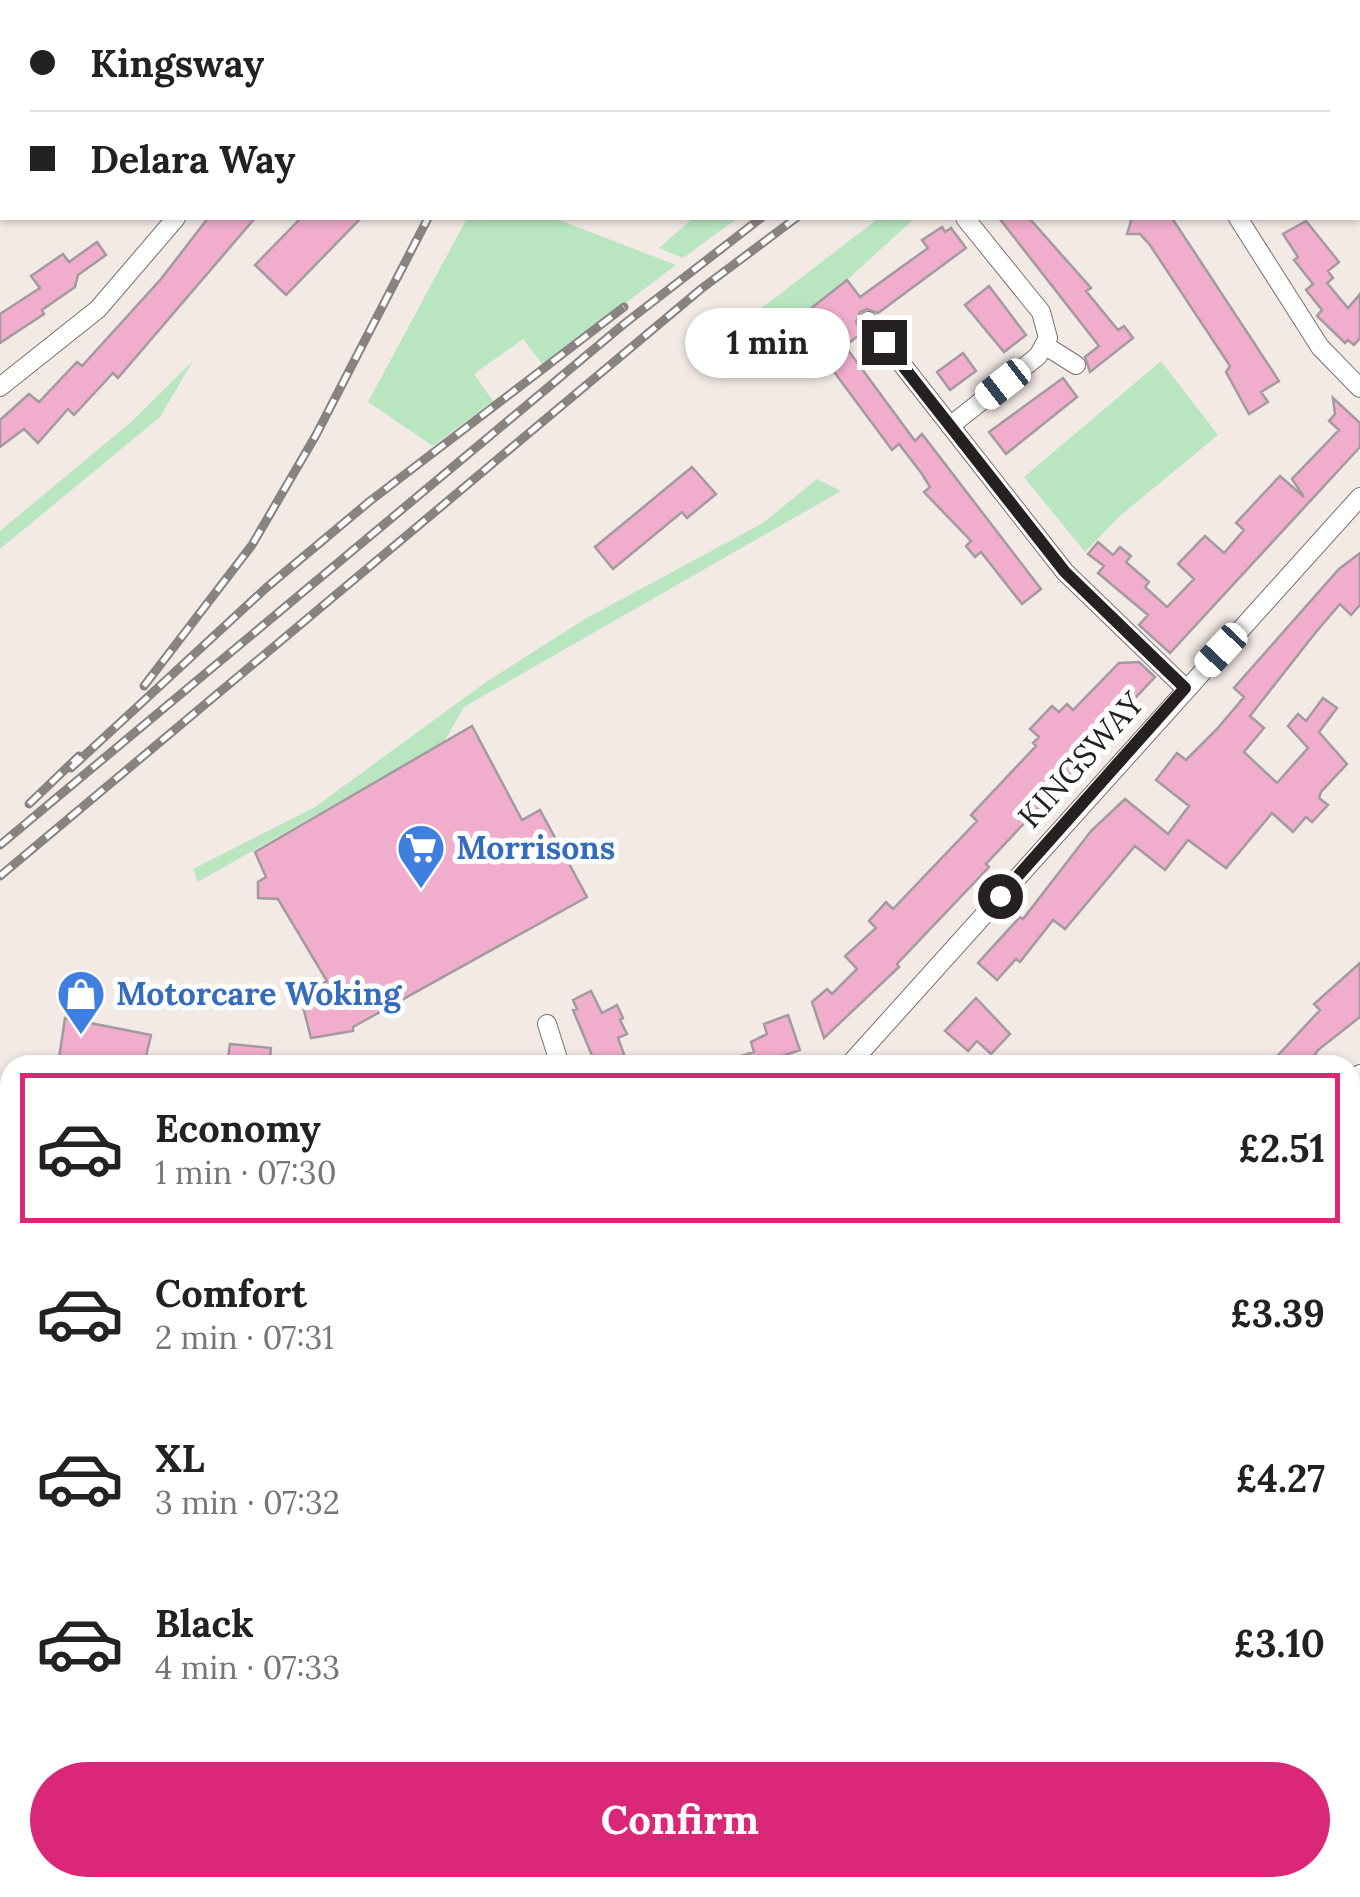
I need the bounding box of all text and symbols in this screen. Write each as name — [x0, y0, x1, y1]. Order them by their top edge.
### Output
text: Kingsway — [90, 39, 264, 87]
text: Delara Way — [90, 135, 295, 183]
callout: 1 min — [684, 307, 849, 377]
route end — [862, 320, 907, 365]
text: 1 min — [727, 322, 808, 363]
car — [970, 354, 1036, 414]
car — [1190, 618, 1252, 682]
street label: KINGSWAY — [1009, 683, 1153, 836]
supermarket icon: Morrisons — [395, 822, 447, 890]
place label: Morrisons — [456, 827, 615, 868]
route start — [978, 874, 1023, 919]
shop icon: Motorcare Woking — [55, 968, 107, 1036]
place label: Motorcare Woking — [116, 973, 402, 1014]
icon: car — [35, 1103, 125, 1193]
text: Economy — [155, 1104, 321, 1152]
text: £2.51 — [1238, 1124, 1325, 1172]
text: 1 min · 07:30 — [155, 1152, 337, 1193]
icon: car — [35, 1268, 125, 1358]
text: Comfort — [155, 1269, 307, 1317]
text: £3.39 — [1230, 1289, 1325, 1337]
text: 2 min · 07:31 — [155, 1317, 334, 1358]
icon: car — [35, 1433, 125, 1523]
text: XL — [155, 1434, 205, 1482]
text: £4.27 — [1236, 1454, 1325, 1502]
text: 3 min · 07:32 — [155, 1482, 340, 1523]
icon: car — [35, 1598, 125, 1688]
text: Black — [155, 1599, 254, 1647]
text: £3.10 — [1233, 1619, 1325, 1667]
text: 4 min · 07:33 — [155, 1647, 340, 1688]
button: Confirm — [30, 1762, 1330, 1877]

